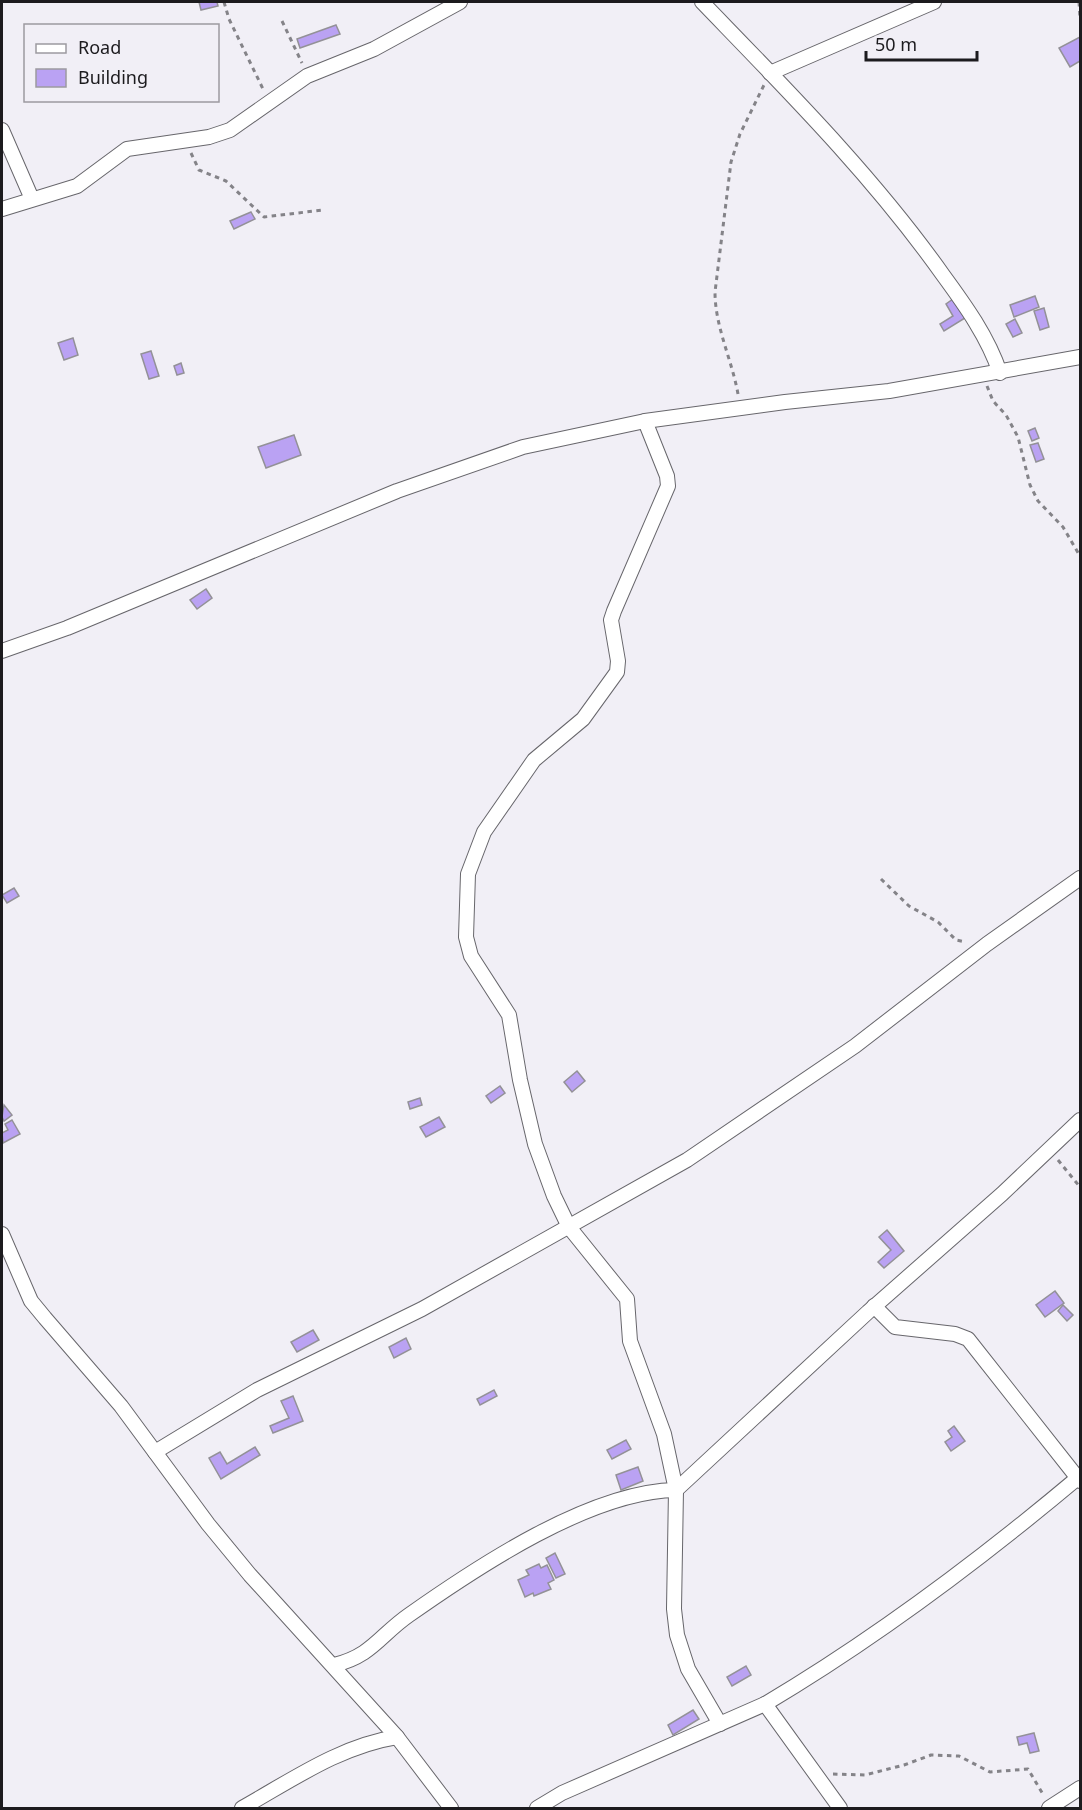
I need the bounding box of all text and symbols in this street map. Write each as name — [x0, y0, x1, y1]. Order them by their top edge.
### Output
legend — [24, 24, 219, 102]
scale bar — [866, 24, 977, 62]
text: 50 m — [875, 32, 917, 56]
text: Road — [78, 35, 121, 59]
text: Building — [78, 65, 148, 89]

